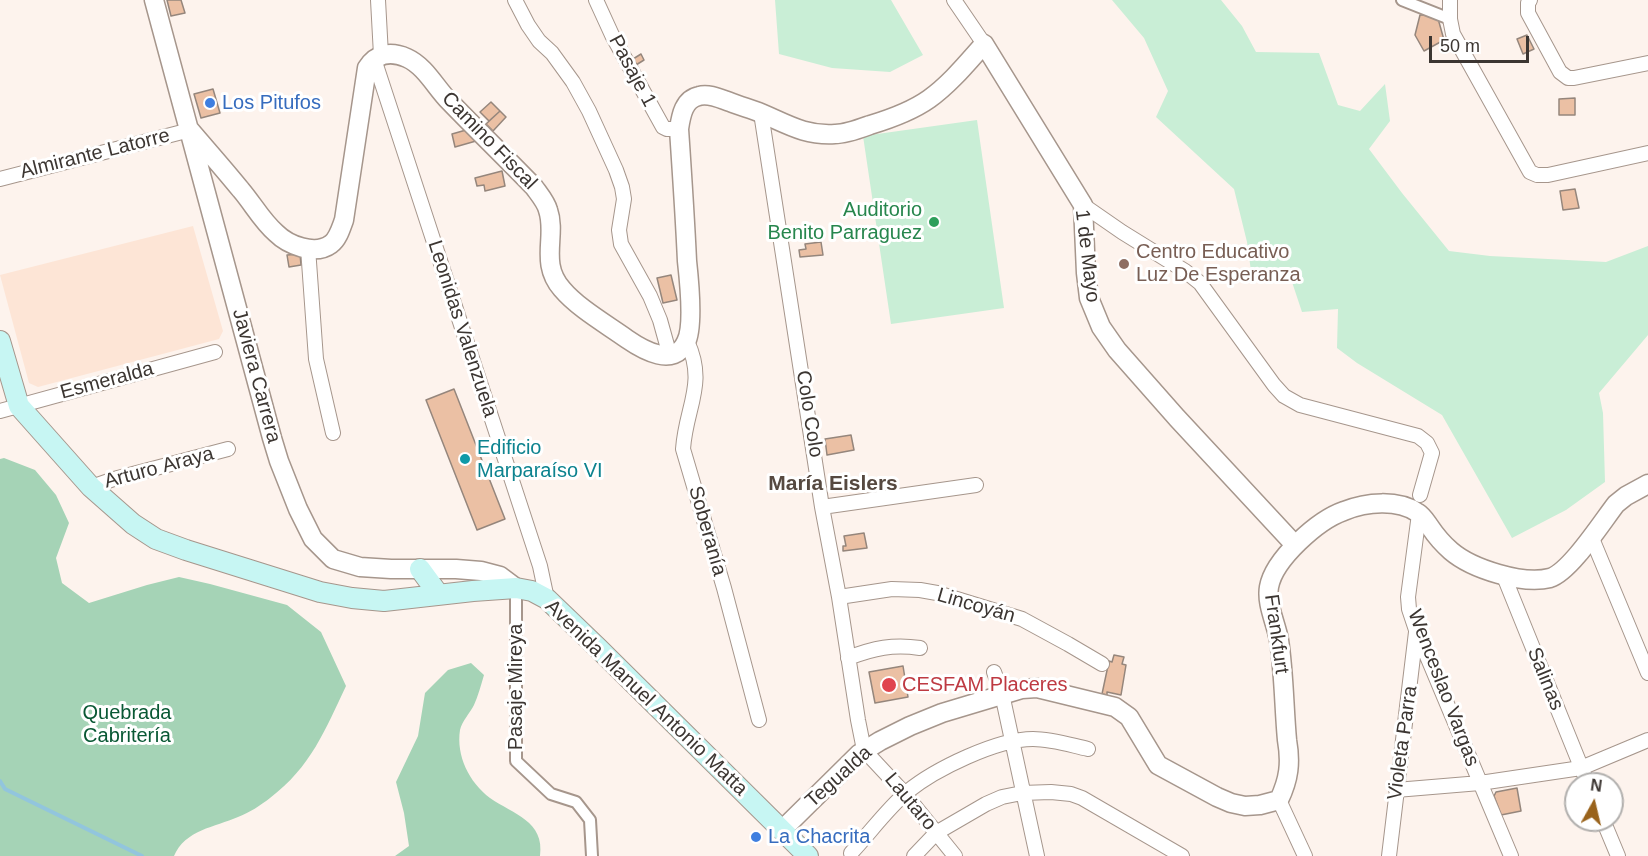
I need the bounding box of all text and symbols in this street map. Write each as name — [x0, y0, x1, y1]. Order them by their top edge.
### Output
scale bar — [1432, 24, 1532, 62]
street label: Pasaje 1 — [603, 31, 661, 111]
text: 50 m — [1440, 36, 1480, 56]
street label: Camino Fiscal — [436, 87, 542, 195]
place label: Los Pitufos — [222, 91, 321, 115]
marker: Los Pitufos — [203, 96, 217, 110]
street label: Almirante Latorre — [18, 124, 172, 184]
place label: Auditorio Benito Parraguez — [767, 198, 922, 245]
street label: 1 de Mayo — [1069, 208, 1105, 304]
marker: Auditorio Benito Parraguez — [927, 215, 941, 229]
street label: Leonidas Valenzuela — [422, 238, 502, 420]
place label: Centro Educativo Luz De Esperanza — [1136, 240, 1301, 287]
marker: Centro Educativo Luz De Esperanza — [1117, 257, 1131, 271]
street label: Javiera Carrera — [227, 306, 285, 446]
street label: Esmeralda — [58, 357, 156, 405]
street label: Colo Colo — [790, 369, 828, 459]
place label: Edificio Marparaíso VI — [477, 436, 603, 483]
street label: Arturo Araya — [102, 442, 216, 494]
marker: Edificio Marparaíso VI — [458, 452, 472, 466]
district label: María Eislers — [768, 471, 898, 497]
street label: Soberanía — [683, 483, 731, 579]
street label: Lincoyán — [934, 583, 1018, 629]
street label: Frankfurt — [1259, 593, 1293, 675]
street label: Avenida Manuel Antonio Matta — [540, 595, 752, 801]
street label: Wenceslao Vargas — [1402, 606, 1484, 770]
street label: Pasaje Mireya — [504, 624, 528, 750]
street label: Salinas — [1522, 644, 1568, 714]
place label: CESFAM Placeres — [902, 673, 1068, 697]
marker: CESFAM Placeres — [880, 676, 898, 694]
street label: Violeta Parra — [1383, 684, 1423, 802]
park label: Quebrada Cabritería — [83, 701, 171, 748]
street label: Tegualda — [801, 741, 877, 813]
street label: Lautaro — [879, 768, 941, 836]
north arrow — [1564, 772, 1624, 832]
text: N — [1589, 776, 1603, 795]
place label: La Chacrita — [768, 825, 870, 849]
marker: La Chacrita — [749, 830, 763, 844]

